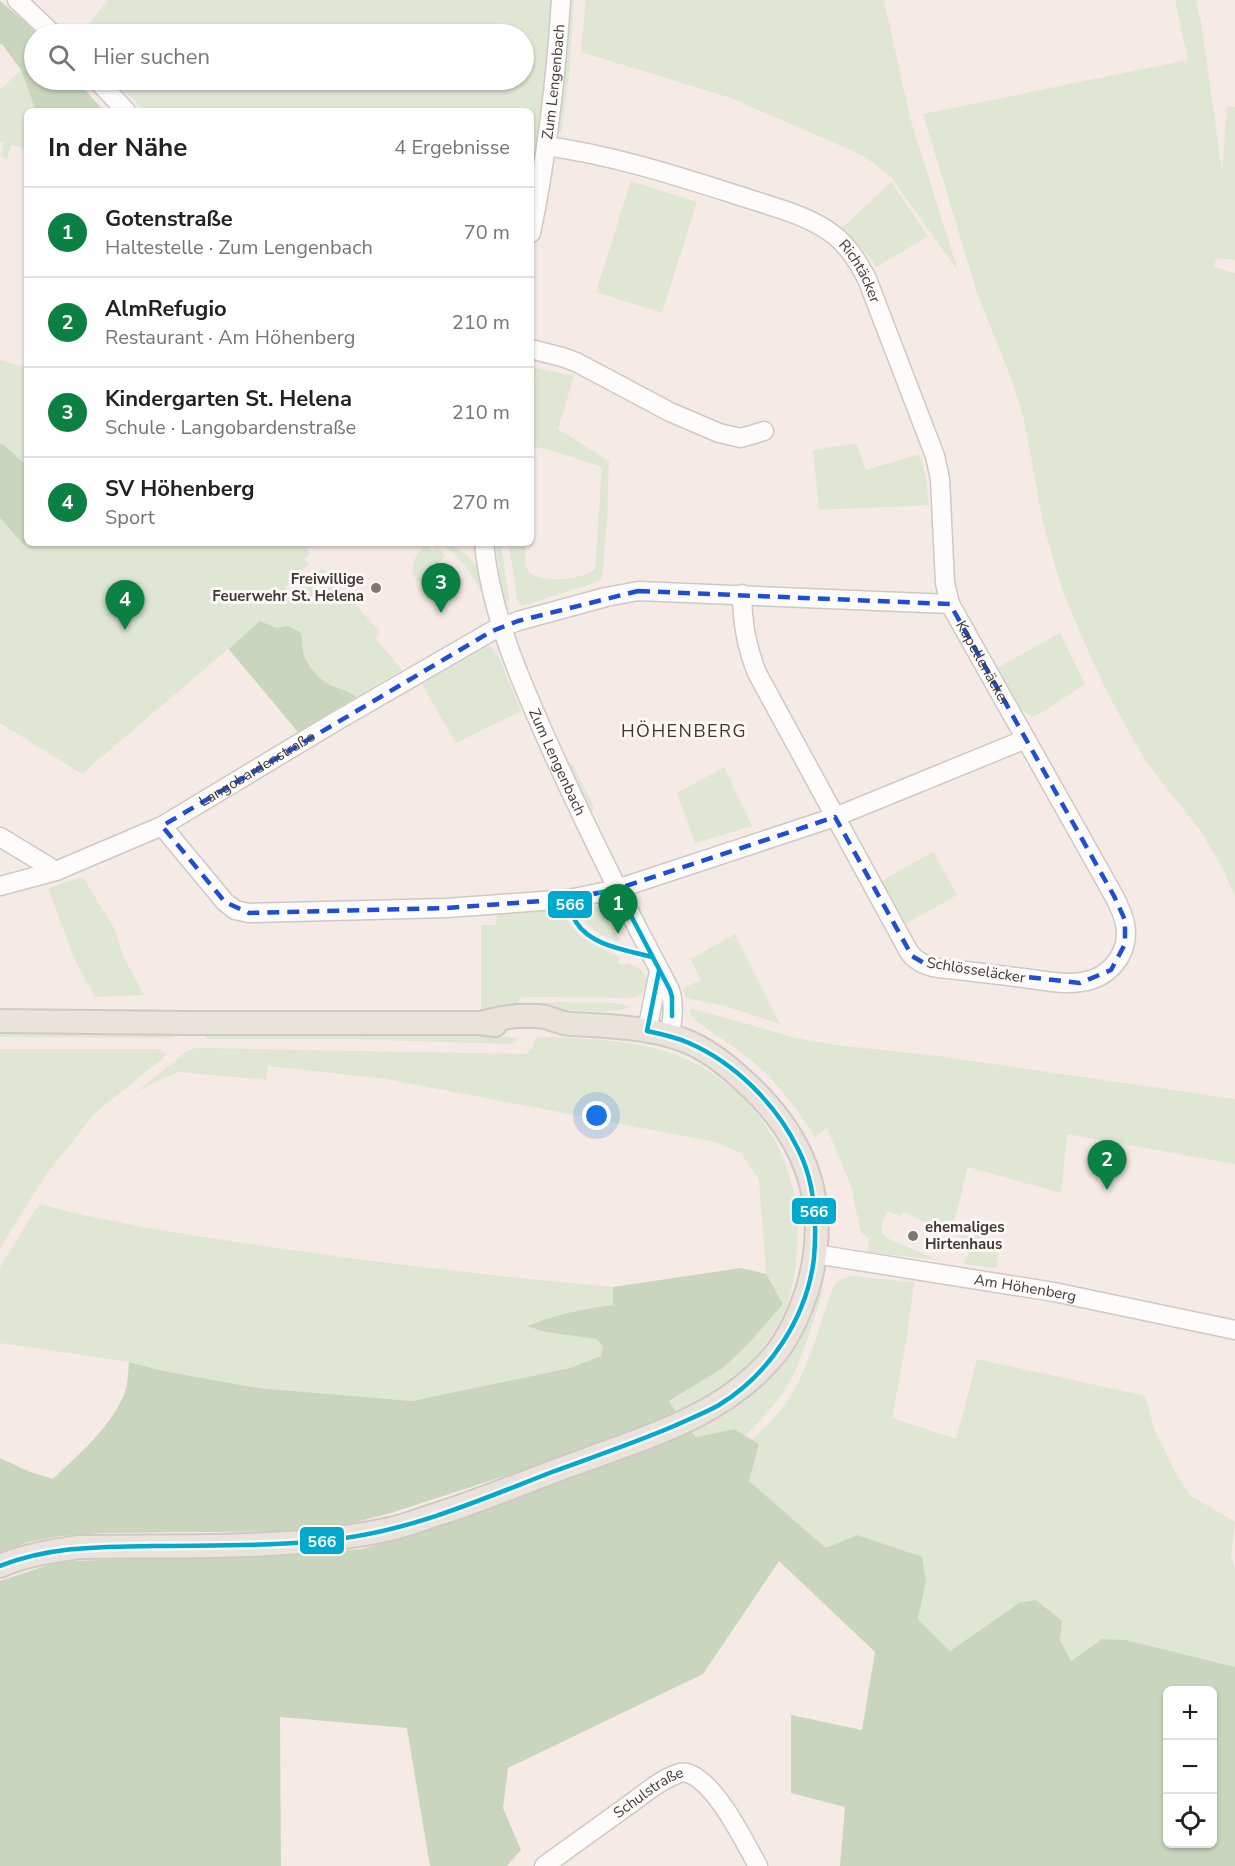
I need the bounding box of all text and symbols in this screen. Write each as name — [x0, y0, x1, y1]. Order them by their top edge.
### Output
street label: Zum Lengenbach — [537, 23, 569, 141]
search box — [24, 24, 534, 90]
icon: search — [45, 41, 78, 74]
text: Hier suchen — [93, 42, 210, 72]
text: In der Nähe — [48, 130, 187, 165]
text: 4 Ergebnisse — [394, 134, 510, 161]
text: Gotenstraße — [105, 204, 233, 234]
text: 1 — [62, 219, 74, 246]
text: 70 m — [464, 219, 510, 246]
text: Haltestelle · Zum Lengenbach — [105, 234, 373, 261]
street label: Richtäcker — [834, 235, 885, 306]
text: AlmRefugio — [105, 294, 227, 324]
text: 2 — [62, 309, 74, 336]
text: 210 m — [452, 309, 510, 336]
text: Restaurant · Am Höhenberg — [105, 324, 356, 351]
text: Kindergarten St. Helena — [105, 384, 352, 414]
text: 3 — [62, 399, 74, 426]
text: 210 m — [452, 399, 510, 426]
text: Schule · Langobardenstraße — [105, 414, 356, 441]
text: SV Höhenberg — [105, 474, 254, 504]
text: 4 — [62, 489, 74, 516]
text: 270 m — [452, 489, 510, 516]
text: Sport — [105, 504, 155, 531]
pin: 3 — [422, 564, 460, 613]
place label: Freiwillige Feuerwehr St. Helena — [212, 569, 364, 606]
pin: 4 — [106, 580, 144, 630]
marker: Freiwillige Feuerwehr St. Helena — [369, 581, 383, 595]
street label: Kapellenäcker — [951, 617, 1016, 710]
street label: Zum Lengenbach — [524, 705, 590, 819]
district label: HÖHENBERG — [621, 719, 747, 743]
street label: Langobardenstraße — [195, 726, 319, 811]
pin: 1 — [598, 884, 638, 934]
line badge: 566 — [547, 890, 593, 919]
text: 566 — [556, 894, 584, 916]
street label: Schlösseläcker — [925, 952, 1027, 988]
your location — [582, 1101, 611, 1130]
pin: 2 — [1088, 1140, 1126, 1190]
line badge: 566 — [791, 1197, 837, 1225]
text: 566 — [800, 1201, 828, 1223]
place label: ehemaliges Hirtenhaus — [925, 1217, 1005, 1254]
marker: ehemaliges Hirtenhaus — [906, 1229, 920, 1243]
street label: Am Höhenberg — [973, 1269, 1078, 1306]
line badge: 566 — [299, 1526, 345, 1555]
text: 566 — [308, 1531, 336, 1553]
map controls — [1163, 1686, 1217, 1848]
button: + — [1163, 1686, 1217, 1740]
button: − — [1163, 1740, 1217, 1794]
street label: Schulstraße — [609, 1762, 686, 1823]
button: locate — [1163, 1794, 1217, 1848]

